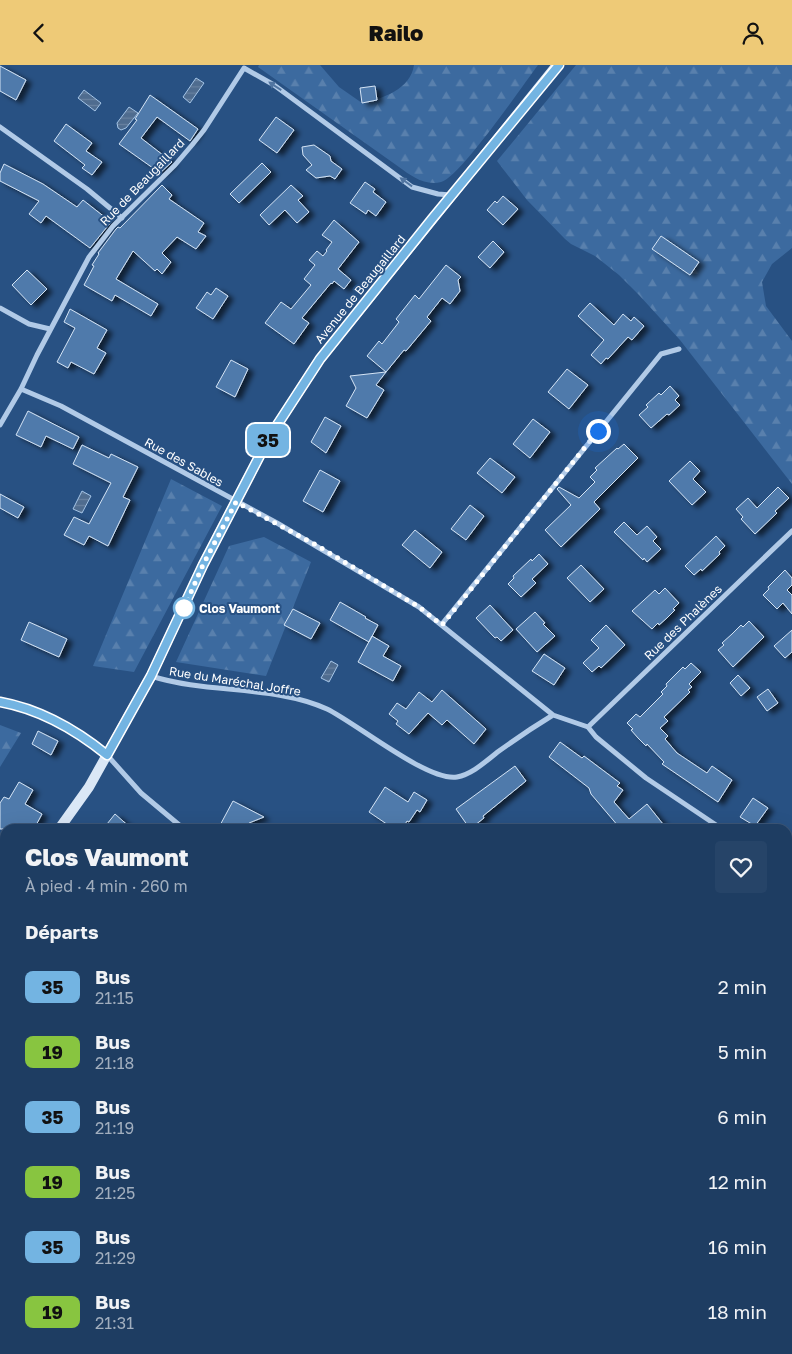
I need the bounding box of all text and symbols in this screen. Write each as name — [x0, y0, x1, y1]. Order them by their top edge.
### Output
icon: back — [25, 19, 53, 47]
text: Railo — [369, 19, 423, 46]
icon: person — [739, 19, 767, 47]
one-way arrow — [268, 81, 282, 91]
street label: Rue de Beaugaillard — [97, 135, 187, 229]
one-way arrow — [399, 177, 413, 187]
street label: Avenue de Beaugaillard — [312, 232, 408, 346]
your location — [586, 419, 611, 444]
line badge: 35 — [246, 424, 290, 456]
text: 35 — [257, 429, 279, 451]
street label: Rue des Sables — [142, 434, 226, 490]
street label: Rue des Phalènes — [641, 581, 725, 663]
marker: Clos Vaumont — [173, 597, 195, 619]
place label: Clos Vaumont — [199, 601, 280, 616]
street label: Rue du Maréchal Joffre — [168, 663, 302, 699]
button: heart — [715, 841, 767, 893]
text: Clos Vaumont — [25, 842, 189, 871]
text: À pied · 4 min · 260 m — [25, 876, 188, 896]
text: Départs — [25, 920, 99, 943]
text: Bus — [95, 965, 130, 988]
text: 2 min — [718, 975, 767, 998]
text: 35 — [42, 976, 63, 998]
text: 21:15 — [95, 988, 134, 1008]
text: Bus — [95, 1030, 130, 1053]
text: 5 min — [718, 1040, 767, 1063]
text: 19 — [42, 1041, 63, 1063]
text: 21:18 — [95, 1053, 134, 1073]
text: Bus — [95, 1095, 130, 1118]
text: 6 min — [717, 1105, 767, 1128]
text: 35 — [42, 1106, 63, 1128]
text: 21:19 — [95, 1118, 134, 1138]
text: Bus — [95, 1160, 130, 1183]
text: 12 min — [708, 1170, 767, 1193]
text: 19 — [42, 1171, 63, 1193]
text: 21:25 — [95, 1183, 135, 1203]
text: Bus — [95, 1225, 130, 1248]
text: 16 min — [708, 1235, 767, 1258]
text: 35 — [42, 1236, 63, 1258]
text: 21:29 — [95, 1248, 136, 1268]
text: Bus — [95, 1290, 130, 1313]
text: 18 min — [708, 1300, 767, 1323]
text: 19 — [42, 1301, 63, 1323]
text: 21:31 — [95, 1313, 134, 1333]

